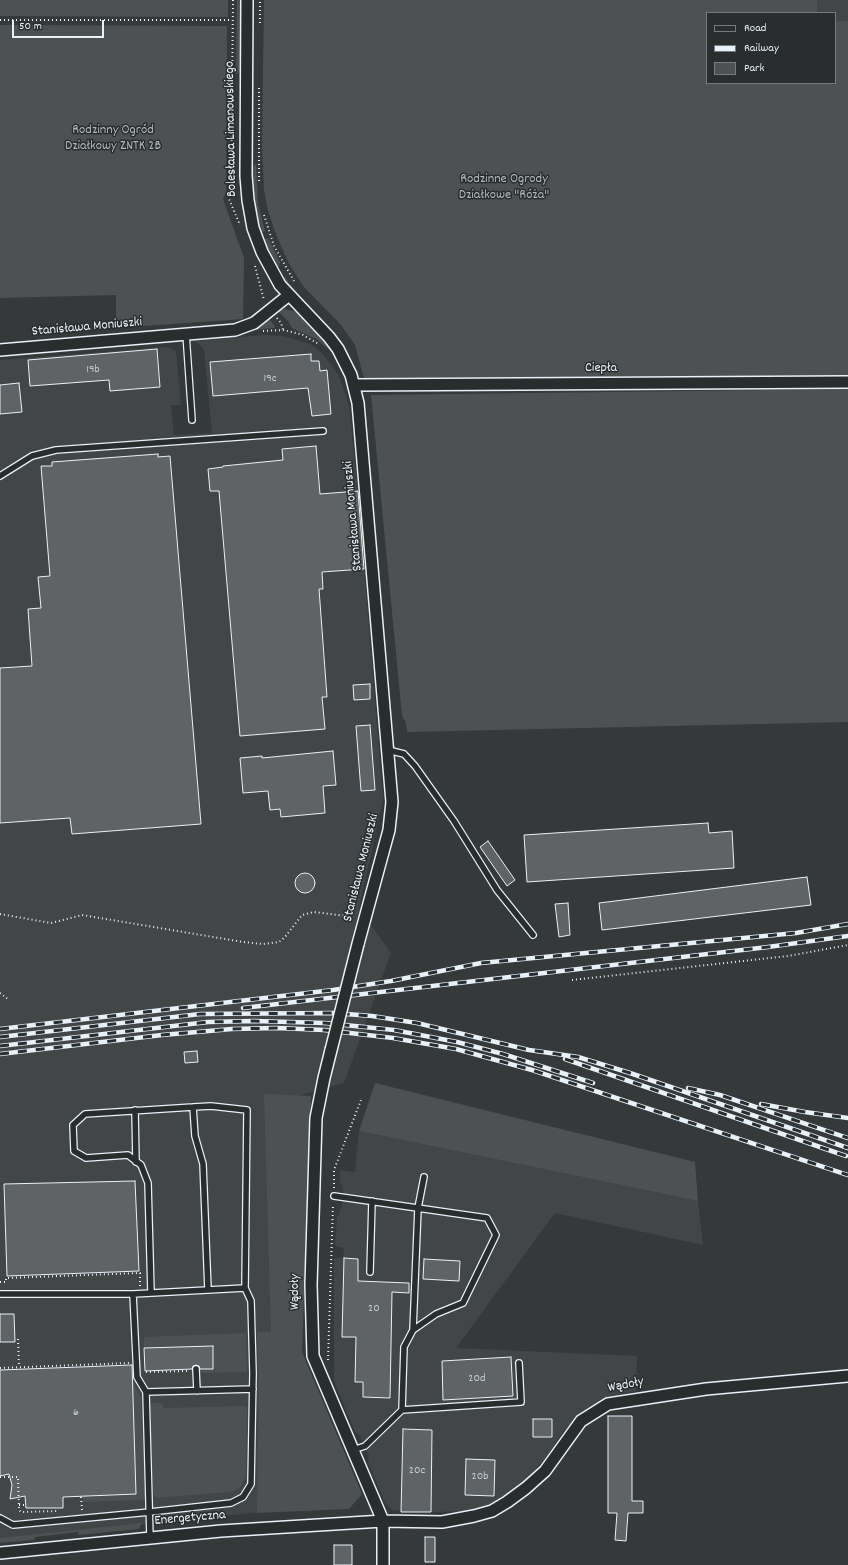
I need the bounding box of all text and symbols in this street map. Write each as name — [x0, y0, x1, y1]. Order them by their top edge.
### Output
scale bar — [14, 12, 106, 38]
legend — [706, 12, 836, 84]
text: 50 m — [19, 18, 42, 35]
text: Road — [744, 20, 766, 37]
text: Railway — [744, 40, 779, 57]
text: Park — [744, 60, 764, 77]
street label: Bolesława Limanowskiego — [222, 61, 242, 197]
park label: Rodzinny Ogród Działkowy ZNTK 2B — [65, 123, 161, 156]
park label: Rodzinne Ogrody Działkowe "Róża" — [459, 172, 549, 204]
street label: Stanisława Moniuszki — [31, 315, 143, 341]
street label: Ciepła — [585, 361, 617, 377]
house number: 19b — [86, 363, 100, 377]
house number: 19c — [264, 372, 276, 386]
street label: Stanisława Moniuszki — [341, 460, 367, 572]
street label: Stanisława Moniuszki — [340, 812, 384, 924]
street label: Wądoły — [288, 1274, 304, 1310]
house number: 20 — [368, 1302, 380, 1316]
house number: 20d — [468, 1372, 486, 1386]
street label: Wądoły — [607, 1374, 645, 1398]
house number: 6 — [73, 1406, 79, 1420]
house number: 20c — [409, 1464, 425, 1478]
house number: 20b — [472, 1470, 488, 1484]
street label: Energetyczna — [154, 1508, 226, 1530]

